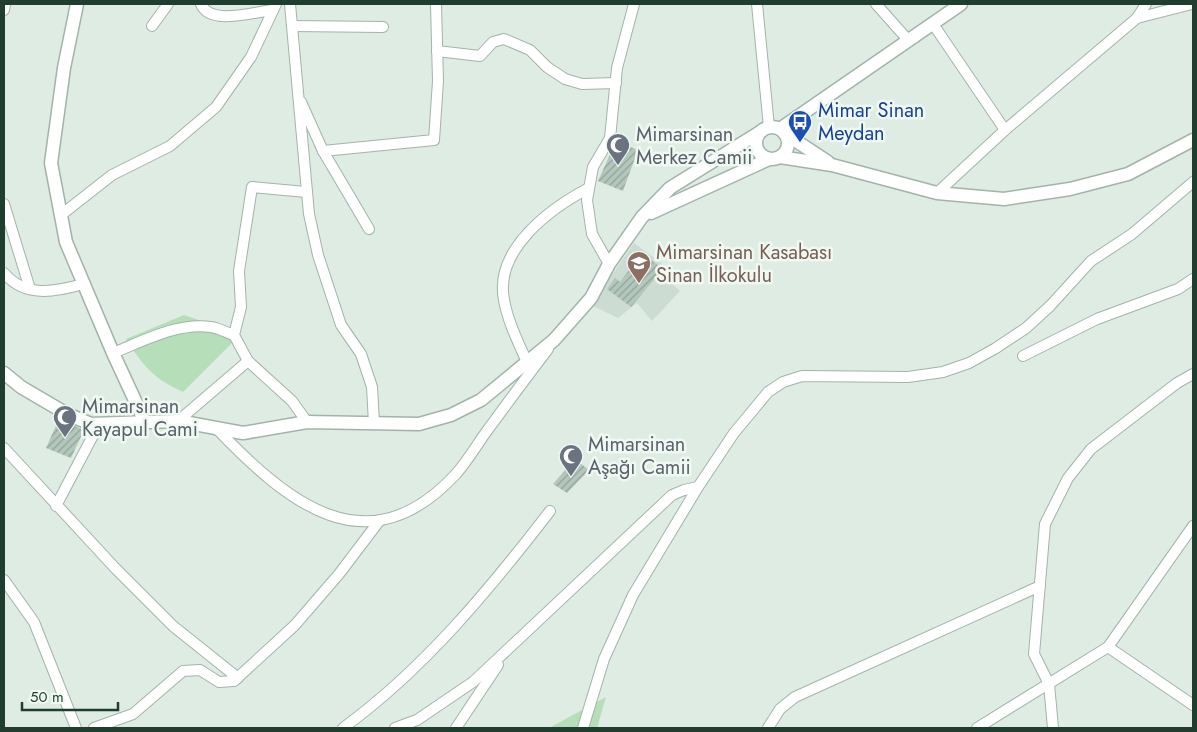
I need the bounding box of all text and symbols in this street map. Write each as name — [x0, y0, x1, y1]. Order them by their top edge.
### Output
place label: Mimar Sinan Meydan — [818, 96, 924, 148]
bus stop icon: Mimar Sinan Meydan — [787, 109, 813, 143]
place label: Mimarsinan Merkez Camii — [636, 120, 752, 172]
mosque icon: Mimarsinan Merkez Camii — [605, 132, 631, 166]
place label: Mimarsinan Kasabası Sinan İlkokulu — [656, 238, 832, 290]
school or university icon: Mimarsinan Kasabası Sinan İlkokulu — [626, 250, 652, 284]
place label: Mimarsinan Kayapul Cami — [82, 392, 198, 444]
mosque icon: Mimarsinan Kayapul Cami — [52, 404, 78, 438]
place label: Mimarsinan Aşağı Camii — [588, 430, 691, 482]
mosque icon: Mimarsinan Aşağı Camii — [558, 443, 584, 477]
scale bar — [22, 680, 119, 712]
text: 50 m — [30, 686, 64, 708]

